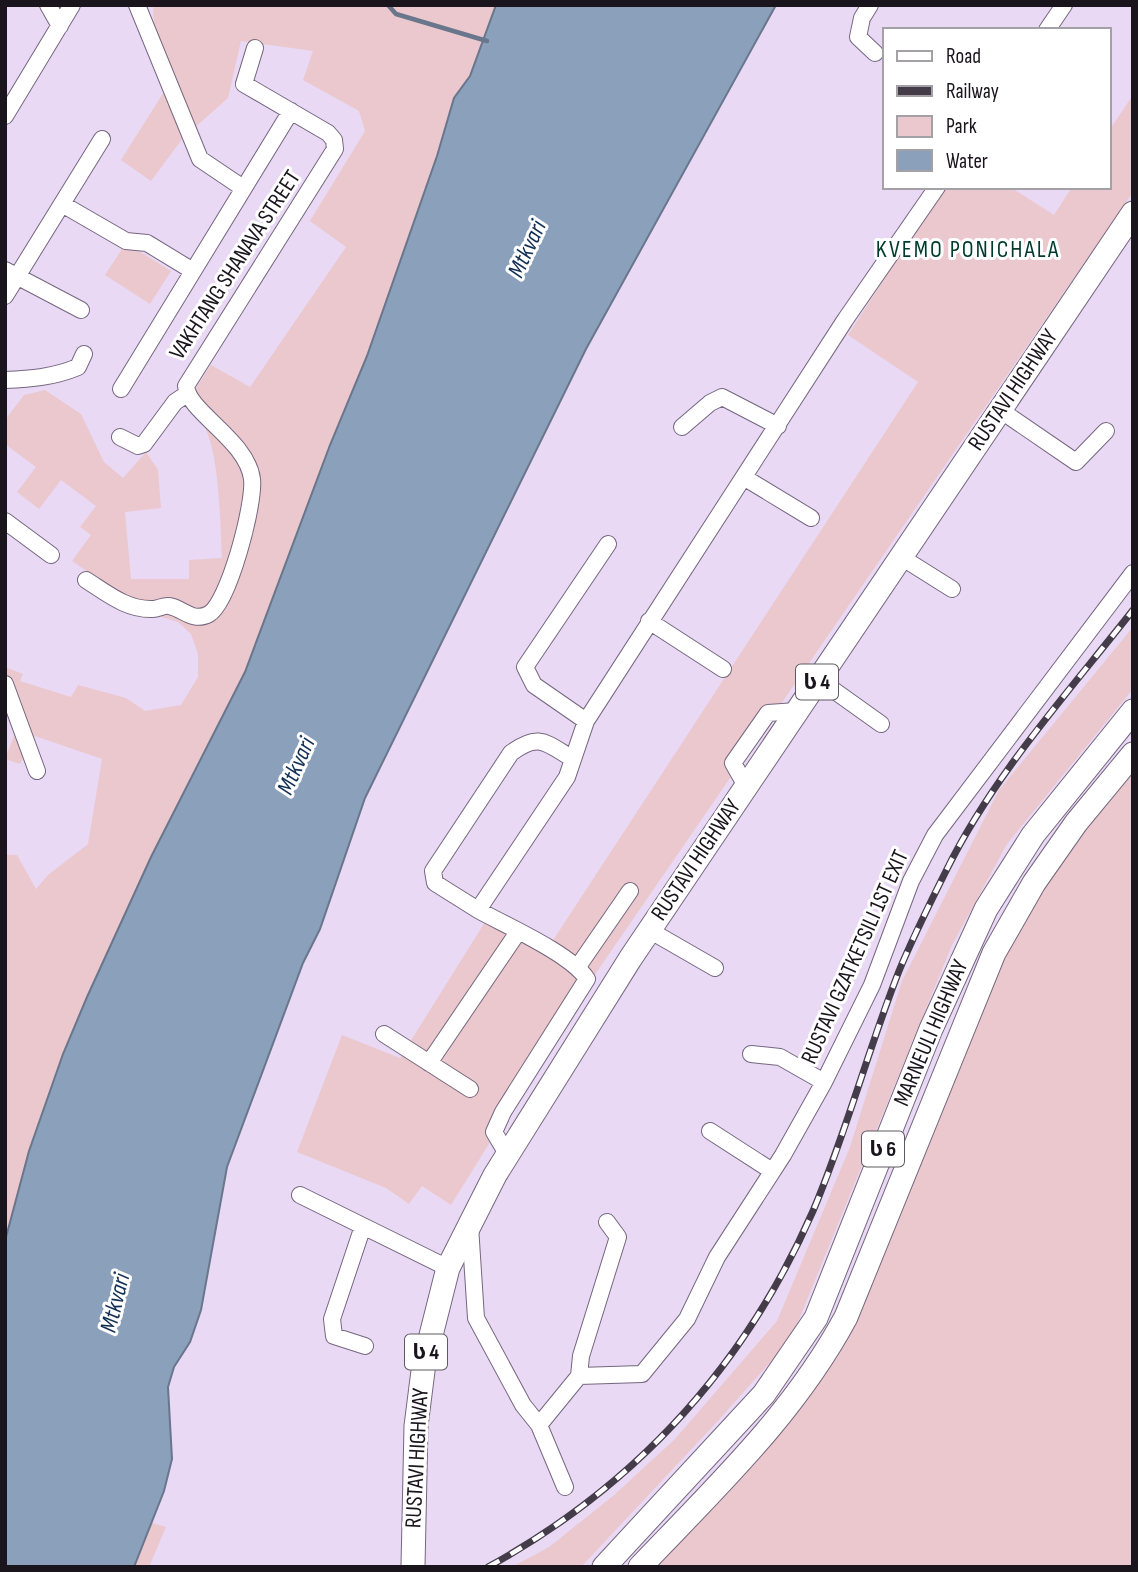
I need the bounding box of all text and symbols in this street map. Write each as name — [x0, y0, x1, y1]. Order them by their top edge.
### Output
legend — [883, 28, 1110, 189]
text: Road — [946, 44, 981, 69]
text: Railway — [946, 79, 999, 104]
text: Park — [946, 114, 977, 139]
text: Water — [946, 149, 988, 174]
street label: VAKHTANG SHANAVA STREET — [163, 165, 307, 365]
water label: Mtkvari — [501, 215, 553, 282]
district label: KVEMO PONICHALA — [876, 235, 1060, 264]
street label: RUSTAVI HIGHWAY — [962, 324, 1064, 456]
road number: ს 4 — [796, 664, 838, 700]
water label: Mtkvari — [271, 732, 322, 799]
street label: RUSTAVI HIGHWAY — [645, 794, 747, 926]
street label: RUSTAVI GZATKETSILI 1ST EXIT — [795, 846, 915, 1068]
street label: MARNEULI HIGHWAY — [888, 955, 975, 1110]
road number: ს 6 — [862, 1132, 904, 1166]
water label: Mtkvari — [94, 1270, 136, 1336]
road number: ს 4 — [405, 1334, 447, 1370]
street label: RUSTAVI HIGHWAY — [399, 1387, 435, 1529]

